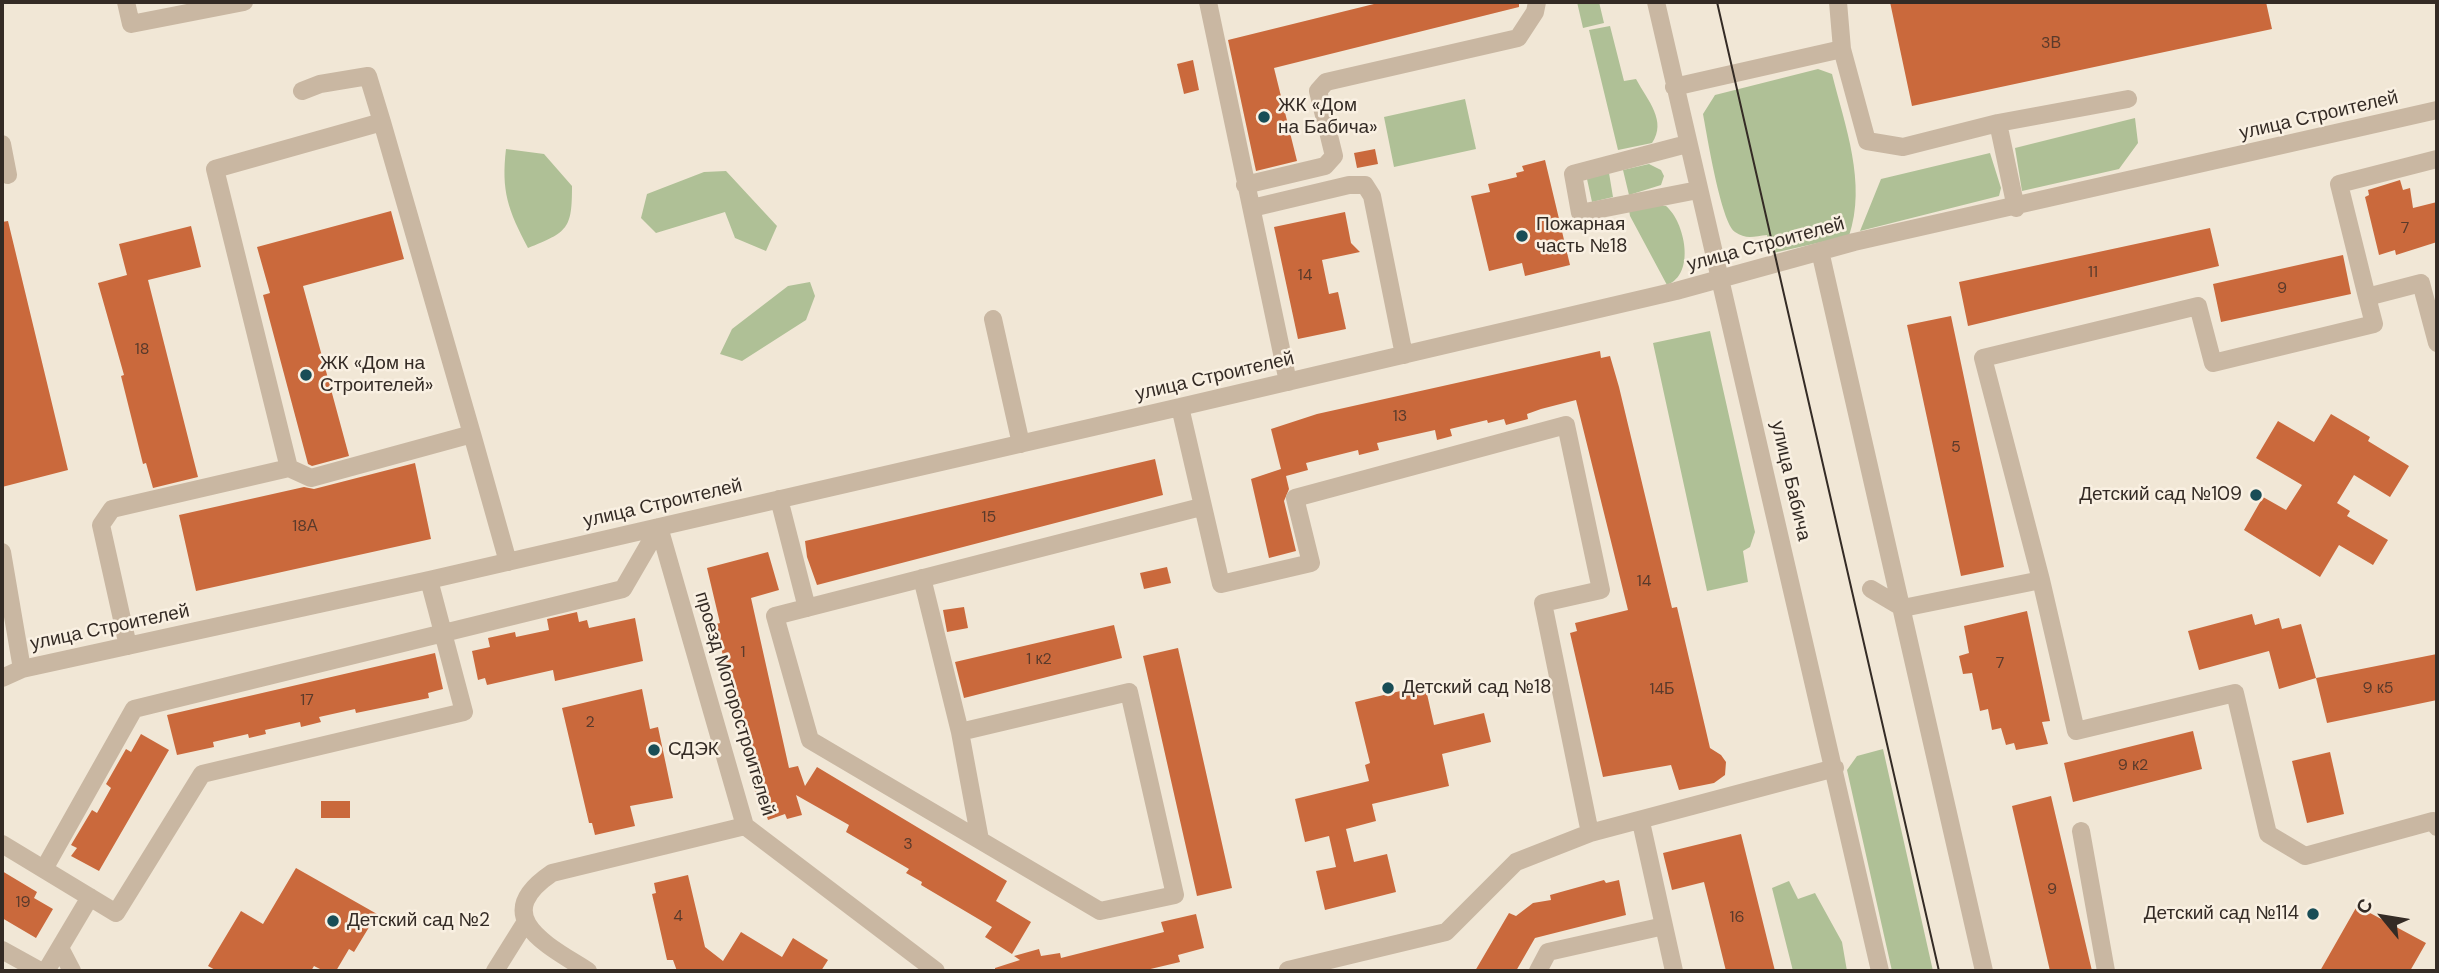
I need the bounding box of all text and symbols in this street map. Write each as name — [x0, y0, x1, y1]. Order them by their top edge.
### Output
house number: 3В — [2041, 34, 2061, 54]
street label: улица Строителей — [2237, 87, 2401, 145]
place label: ЖК «Дом на Бабича» — [1278, 95, 1378, 139]
marker: ЖК «Дом на Бабича» — [1256, 109, 1272, 125]
street label: улица Строителей — [1685, 213, 1847, 277]
place label: Пожарная часть №18 — [1536, 214, 1627, 258]
house number: 7 — [2401, 219, 2409, 239]
marker: Пожарная часть №18 — [1514, 228, 1530, 244]
house number: 11 — [2088, 263, 2098, 283]
house number: 14 — [1298, 266, 1312, 286]
house number: 9 — [2277, 279, 2287, 299]
house number: 18 — [135, 340, 149, 360]
street label: улица Строителей — [1133, 348, 1297, 406]
place label: ЖК «Дом на Строителей» — [320, 353, 433, 397]
marker: ЖК «Дом на Строителей» — [298, 367, 314, 383]
house number: 13 — [1393, 407, 1407, 427]
street label: улица Бабича — [1765, 419, 1815, 543]
house number: 5 — [1951, 438, 1961, 458]
street label: улица Строителей — [581, 475, 745, 533]
place label: Детский сад №109 — [2079, 484, 2242, 506]
marker: Детский сад №109 — [2248, 487, 2264, 503]
house number: 15 — [982, 508, 996, 528]
house number: 18А — [292, 517, 318, 537]
house number: 14 — [1637, 572, 1651, 592]
street label: проезд Моторостроителей — [689, 589, 779, 819]
street label: улица Строителей — [28, 600, 192, 656]
house number: 1 — [741, 643, 745, 663]
house number: 1 к2 — [1026, 650, 1052, 670]
house number: 7 — [1996, 654, 2004, 674]
place label: Детский сад №18 — [1402, 677, 1551, 699]
house number: 9 к5 — [2362, 679, 2394, 699]
marker: Детский сад №18 — [1380, 680, 1396, 696]
house number: 14Б — [1649, 680, 1675, 700]
house number: 17 — [300, 691, 314, 711]
house number: 2 — [585, 713, 595, 733]
place label: СДЭК — [668, 739, 719, 761]
marker: СДЭК — [646, 742, 662, 758]
house number: 9 к2 — [2118, 756, 2148, 776]
house number: 3 — [903, 835, 913, 855]
house number: 9 — [2047, 880, 2057, 900]
north arrow — [2348, 882, 2418, 952]
house number: 19 — [15, 893, 31, 913]
text: С — [2350, 894, 2379, 918]
place label: Детский сад №114 — [2144, 903, 2299, 925]
marker: Детский сад №114 — [2305, 906, 2321, 922]
house number: 4 — [673, 907, 683, 927]
house number: 16 — [1729, 908, 1745, 928]
place label: Детский сад №2 — [347, 910, 490, 932]
marker: Детский сад №2 — [325, 913, 341, 929]

